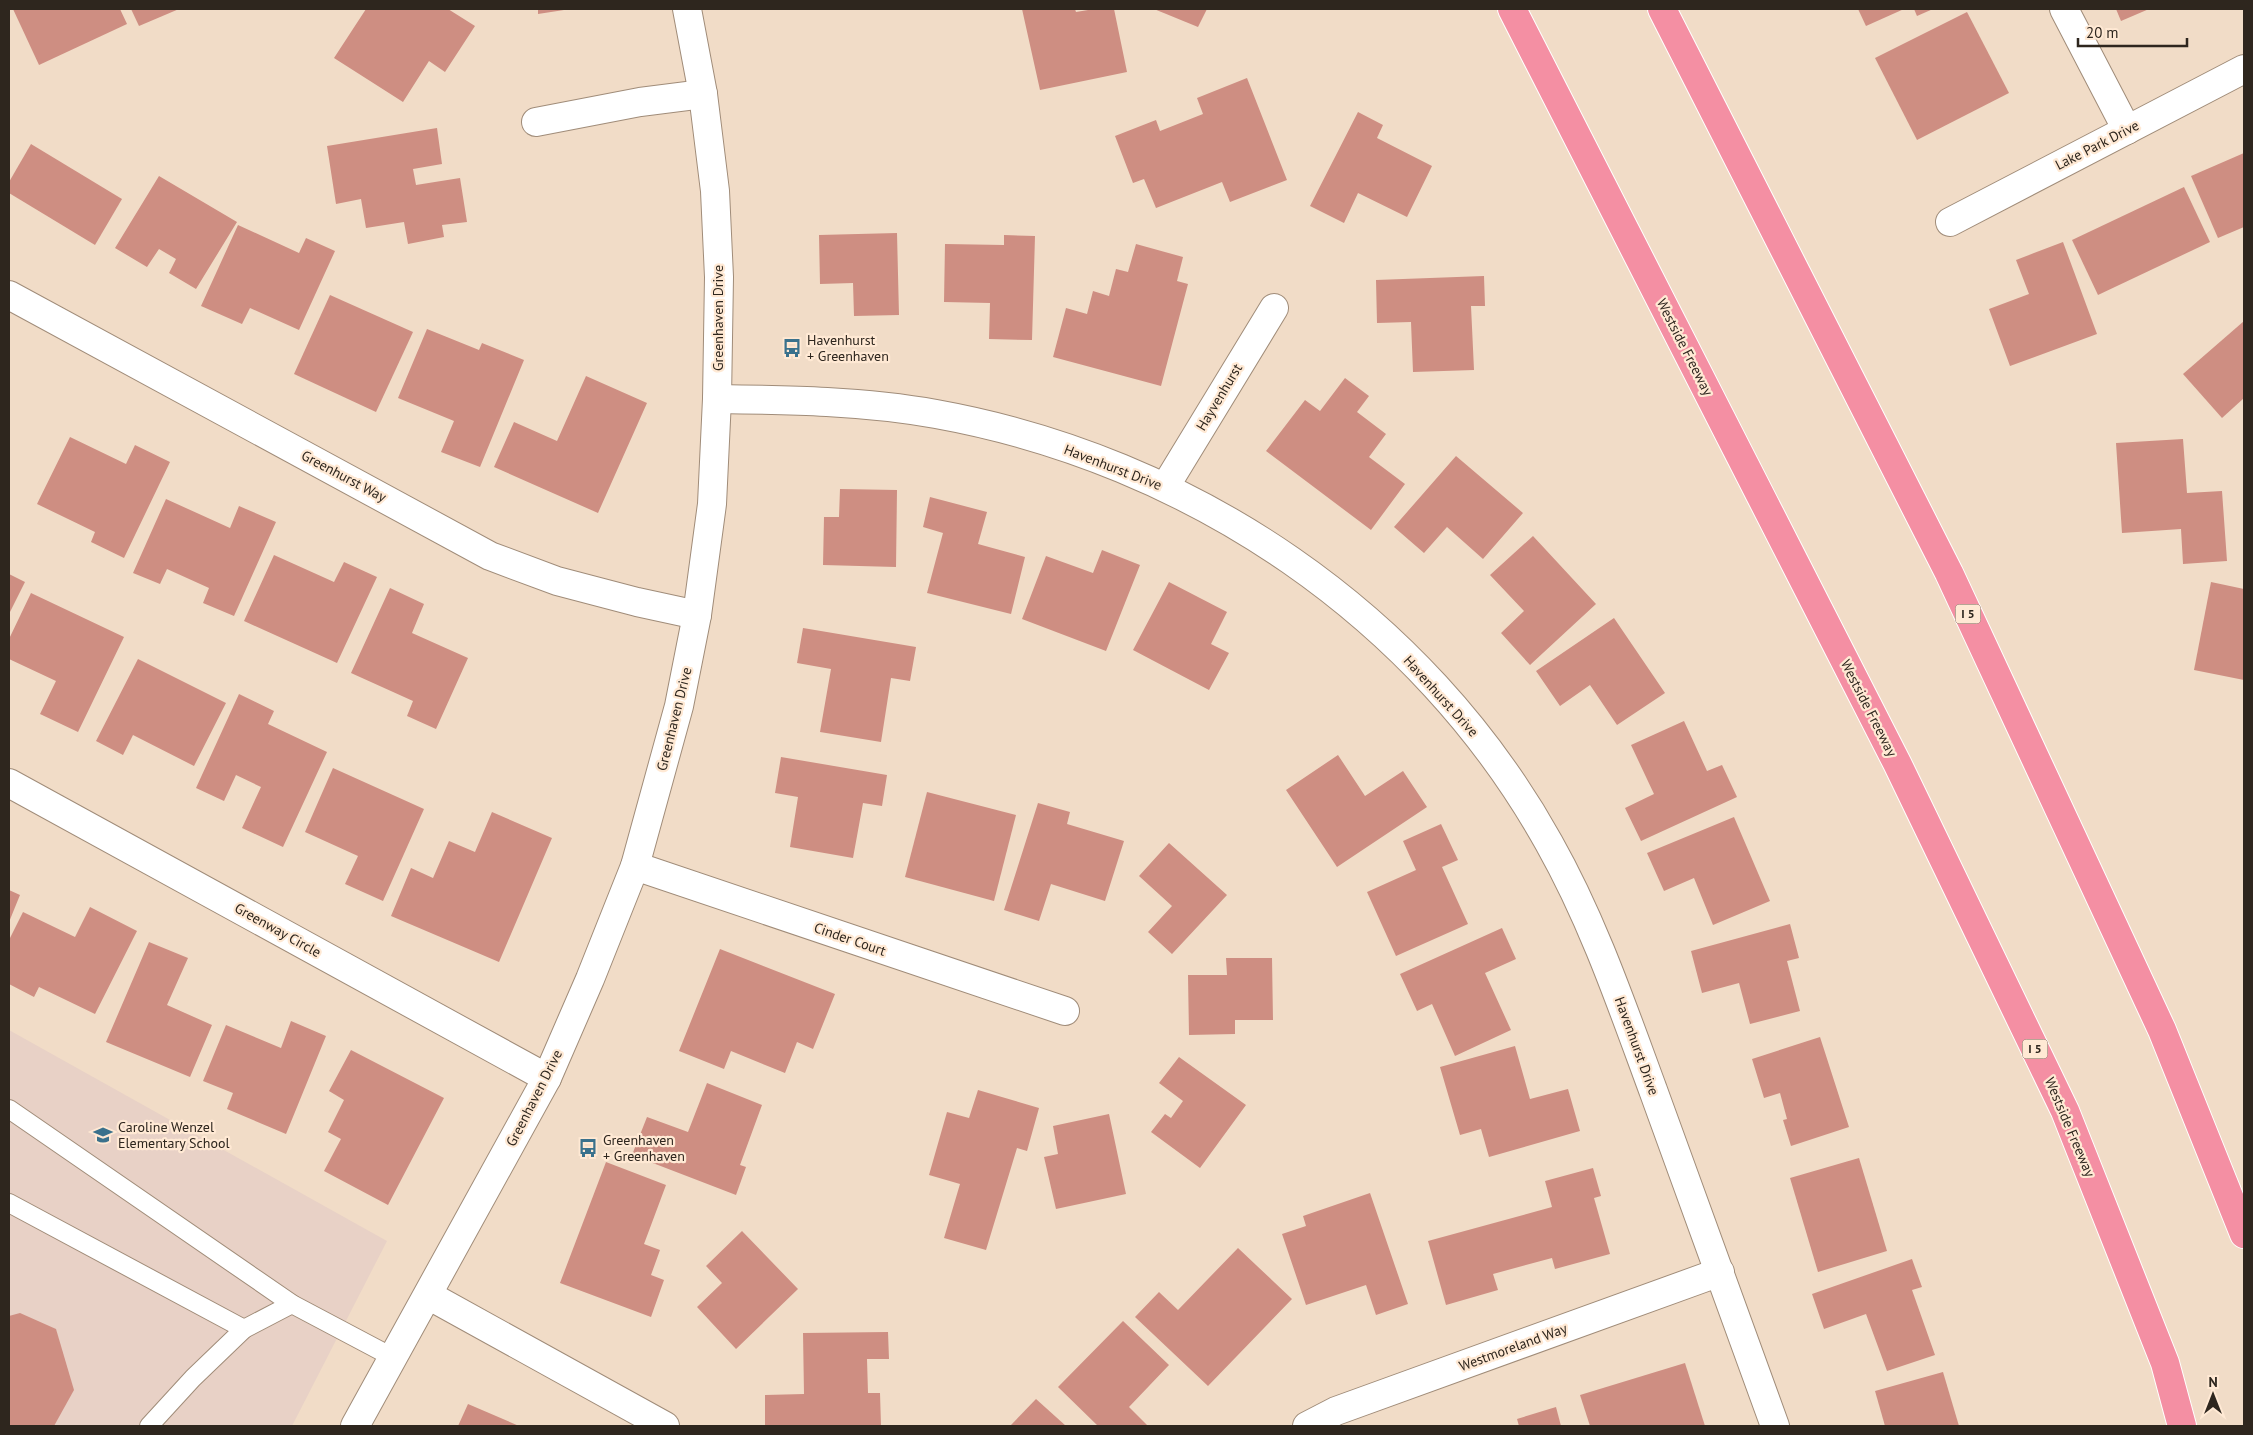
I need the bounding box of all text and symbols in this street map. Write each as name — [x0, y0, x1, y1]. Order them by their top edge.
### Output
scale bar — [2078, 15, 2187, 47]
text: 20 m — [2086, 23, 2119, 42]
street label: Lake Park Drive — [2052, 116, 2142, 174]
street label: Greenhaven Drive — [709, 265, 727, 371]
street label: Westside Freeway — [1653, 295, 1717, 399]
place label: Havenhurst + Greenhaven — [807, 331, 889, 365]
bus stop icon: Havenhurst + Greenhaven — [781, 337, 803, 359]
street label: Hayvenhurst — [1192, 360, 1246, 434]
street label: Havenhurst Drive — [1061, 440, 1165, 494]
street label: Greenhurst Way — [298, 446, 390, 506]
road number: I 5 — [1956, 604, 1980, 624]
street label: Havenhurst Drive — [1400, 652, 1482, 740]
street label: Westside Freeway — [1837, 656, 1901, 760]
street label: Greenhaven Drive — [652, 665, 696, 773]
street label: Greenway Circle — [232, 899, 324, 961]
street label: Cinder Court — [812, 918, 889, 960]
street label: Havenhurst Drive — [1611, 994, 1663, 1098]
road number: I 5 — [2022, 1040, 2048, 1058]
street label: Greenhaven Drive — [502, 1047, 566, 1149]
street label: Westside Freeway — [2041, 1074, 2099, 1180]
place label: Caroline Wenzel Elementary School — [118, 1118, 230, 1152]
school or university icon: Caroline Wenzel Elementary School — [92, 1124, 114, 1146]
place label: Greenhaven + Greenhaven — [603, 1131, 685, 1165]
bus stop icon: Greenhaven + Greenhaven — [577, 1137, 599, 1159]
street label: Westmoreland Way — [1457, 1319, 1570, 1375]
north arrow — [2188, 1370, 2238, 1420]
text: N — [2208, 1373, 2218, 1391]

